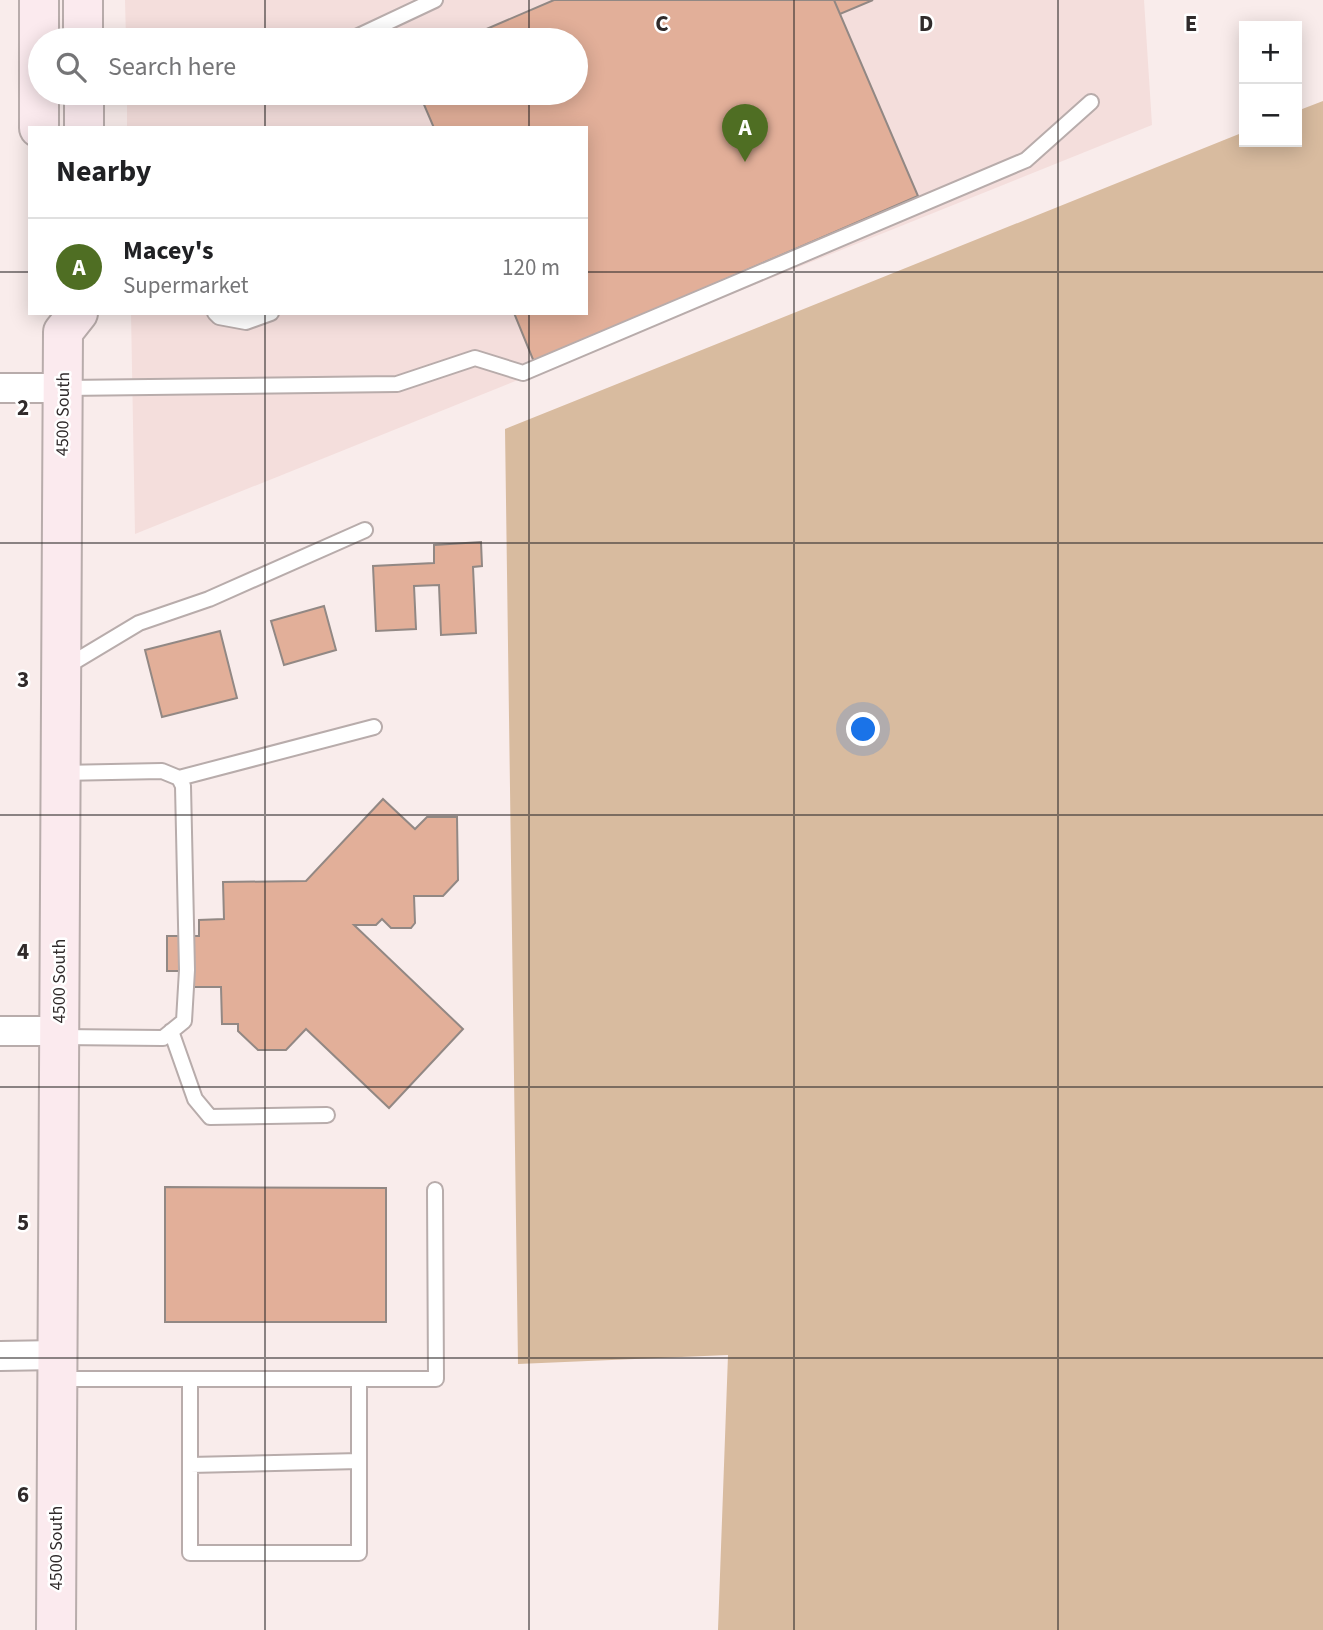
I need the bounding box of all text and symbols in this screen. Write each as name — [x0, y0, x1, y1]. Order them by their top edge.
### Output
text: C — [655, 7, 669, 40]
text: D — [919, 7, 933, 40]
text: E — [1185, 7, 1197, 40]
map controls — [1239, 21, 1302, 147]
button: + — [1239, 21, 1302, 84]
search box — [28, 28, 588, 105]
icon: search — [52, 48, 90, 86]
text: Search here — [108, 48, 236, 85]
button: − — [1239, 84, 1302, 147]
pin: A — [722, 104, 768, 162]
text: Nearby — [56, 150, 151, 193]
text: Macey's — [123, 232, 214, 269]
text: A — [72, 251, 86, 284]
text: 120 m — [502, 251, 560, 284]
text: Supermarket — [123, 269, 249, 302]
street label: 4500 South — [50, 372, 76, 456]
text: 2 — [17, 391, 29, 424]
text: 3 — [17, 663, 29, 696]
your location — [846, 712, 880, 746]
text: 4 — [17, 935, 29, 968]
street label: 4500 South — [47, 939, 72, 1023]
text: 5 — [17, 1206, 29, 1239]
text: 6 — [17, 1478, 29, 1511]
street label: 4500 South — [44, 1506, 69, 1590]

